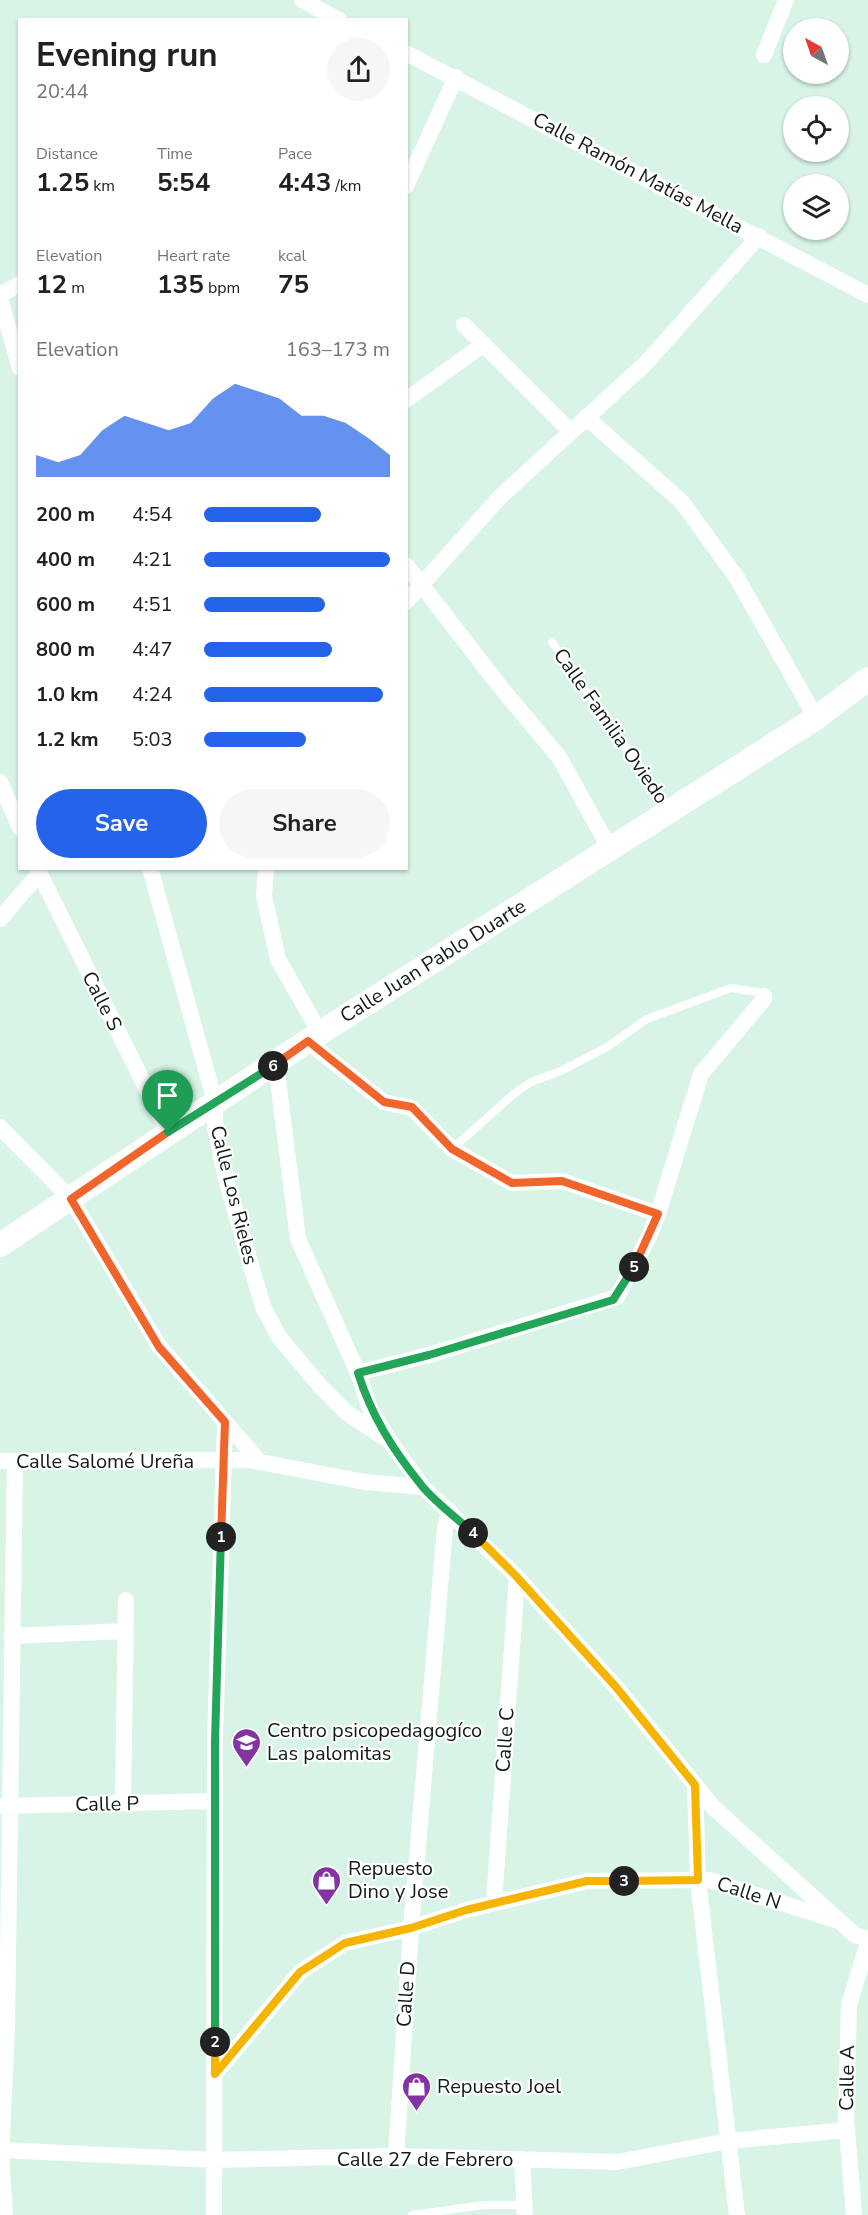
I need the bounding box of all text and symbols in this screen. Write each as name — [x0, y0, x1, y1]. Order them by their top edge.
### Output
north arrow — [783, 18, 849, 84]
map controls — [783, 18, 849, 240]
text: Evening run — [36, 33, 218, 78]
button: share — [327, 38, 390, 101]
text: 20:44 — [36, 78, 89, 105]
button: locate — [783, 96, 849, 162]
street label: Calle Ramón Matías Mella — [528, 106, 748, 240]
text: Distance — [36, 143, 98, 165]
text: Time — [157, 143, 193, 165]
text: Pace — [278, 143, 312, 165]
text: 1.25 — [36, 165, 89, 200]
text: 5:54 — [157, 165, 210, 200]
text: 4:43 — [278, 165, 331, 200]
button: layers — [783, 174, 849, 240]
text: km — [89, 175, 115, 197]
text: /km — [331, 175, 362, 197]
text: Elevation — [36, 245, 102, 267]
text: Heart rate — [157, 245, 230, 267]
text: kcal — [278, 245, 306, 267]
text: 12 — [36, 267, 67, 302]
text: 135 — [157, 267, 204, 302]
text: 75 — [278, 267, 309, 302]
text: m — [67, 277, 85, 299]
text: bpm — [204, 277, 240, 299]
text: Elevation — [36, 336, 119, 363]
text: 163–173 m — [286, 336, 390, 363]
text: 200 m — [36, 501, 95, 528]
text: 4:54 — [132, 501, 173, 528]
text: 400 m — [36, 546, 95, 573]
text: 4:21 — [132, 546, 173, 573]
text: 600 m — [36, 591, 95, 618]
text: 4:51 — [132, 591, 173, 618]
text: 800 m — [36, 636, 95, 663]
text: 4:47 — [132, 636, 173, 663]
street label: Calle Familia Oviedo — [547, 643, 675, 809]
text: 1.0 km — [36, 681, 99, 708]
text: 4:24 — [132, 681, 173, 708]
text: 1.2 km — [36, 726, 99, 753]
text: 5:03 — [132, 726, 173, 753]
button: Save — [36, 789, 207, 858]
button: Share — [219, 789, 390, 858]
street label: Calle Juan Pablo Duarte — [335, 893, 531, 1029]
street label: Calle S — [76, 967, 128, 1035]
pin: 6 — [258, 1051, 288, 1081]
text: 6 — [268, 1055, 278, 1077]
pin — [142, 1070, 193, 1132]
icon: arrive — [151, 1079, 184, 1112]
street label: Calle Los Rieles — [204, 1123, 264, 1267]
pin: 5 — [619, 1252, 649, 1282]
text: 5 — [629, 1256, 639, 1278]
street label: Calle Salomé Ureña — [16, 1448, 194, 1475]
pin: 4 — [458, 1518, 488, 1548]
pin: 1 — [206, 1522, 236, 1552]
text: 4 — [468, 1522, 478, 1544]
text: 1 — [216, 1526, 226, 1548]
street label: Calle C — [489, 1707, 521, 1773]
place label: Centro psicopedagogíco Las palomitas — [267, 1717, 482, 1767]
school or university icon: Centro psicopedagogíco Las palomitas — [230, 1726, 262, 1768]
street label: Calle P — [75, 1790, 140, 1818]
place label: Repuesto Dino y Jose — [348, 1855, 448, 1905]
shop icon: Repuesto Dino y Jose — [311, 1864, 343, 1906]
pin: 3 — [609, 1866, 639, 1896]
text: 3 — [619, 1870, 629, 1892]
street label: Calle N — [713, 1870, 785, 1916]
street label: Calle D — [390, 1960, 422, 2028]
pin: 2 — [200, 2027, 230, 2057]
text: 2 — [210, 2031, 220, 2053]
street label: Calle A — [833, 2044, 861, 2111]
shop icon: Repuesto Joel — [400, 2070, 432, 2112]
place label: Repuesto Joel — [437, 2073, 561, 2100]
street label: Calle 27 de Febrero — [337, 2146, 513, 2173]

